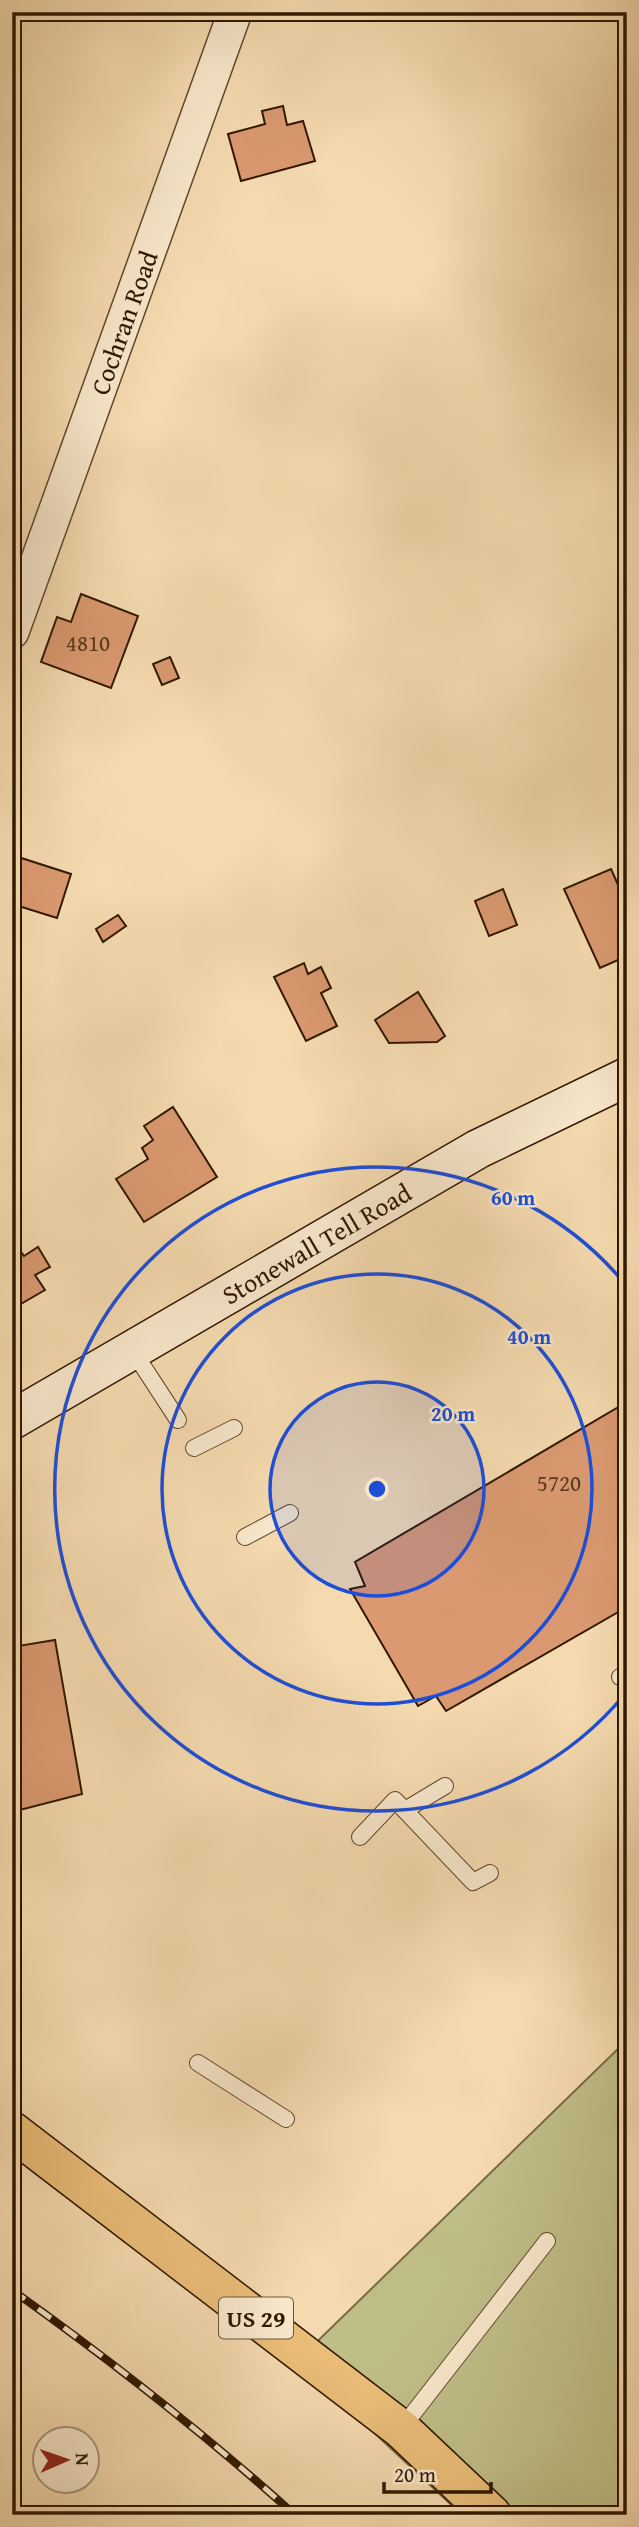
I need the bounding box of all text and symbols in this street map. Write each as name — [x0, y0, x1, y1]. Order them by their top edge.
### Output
street label: Cochran Road — [79, 245, 167, 400]
house number: 4810 — [66, 626, 110, 659]
street label: Stonewall Tell Road — [214, 1173, 418, 1314]
text: 60 m — [491, 1182, 535, 1213]
text: 40 m — [507, 1321, 551, 1352]
text: 20 m — [431, 1398, 475, 1429]
house number: 5720 — [537, 1466, 581, 1499]
centre of rings — [365, 1477, 389, 1501]
road number: US 29 — [219, 2298, 293, 2339]
north arrow — [32, 2426, 102, 2496]
scale bar — [384, 2450, 490, 2494]
text: N — [69, 2453, 97, 2467]
text: 20 m — [394, 2459, 436, 2490]

